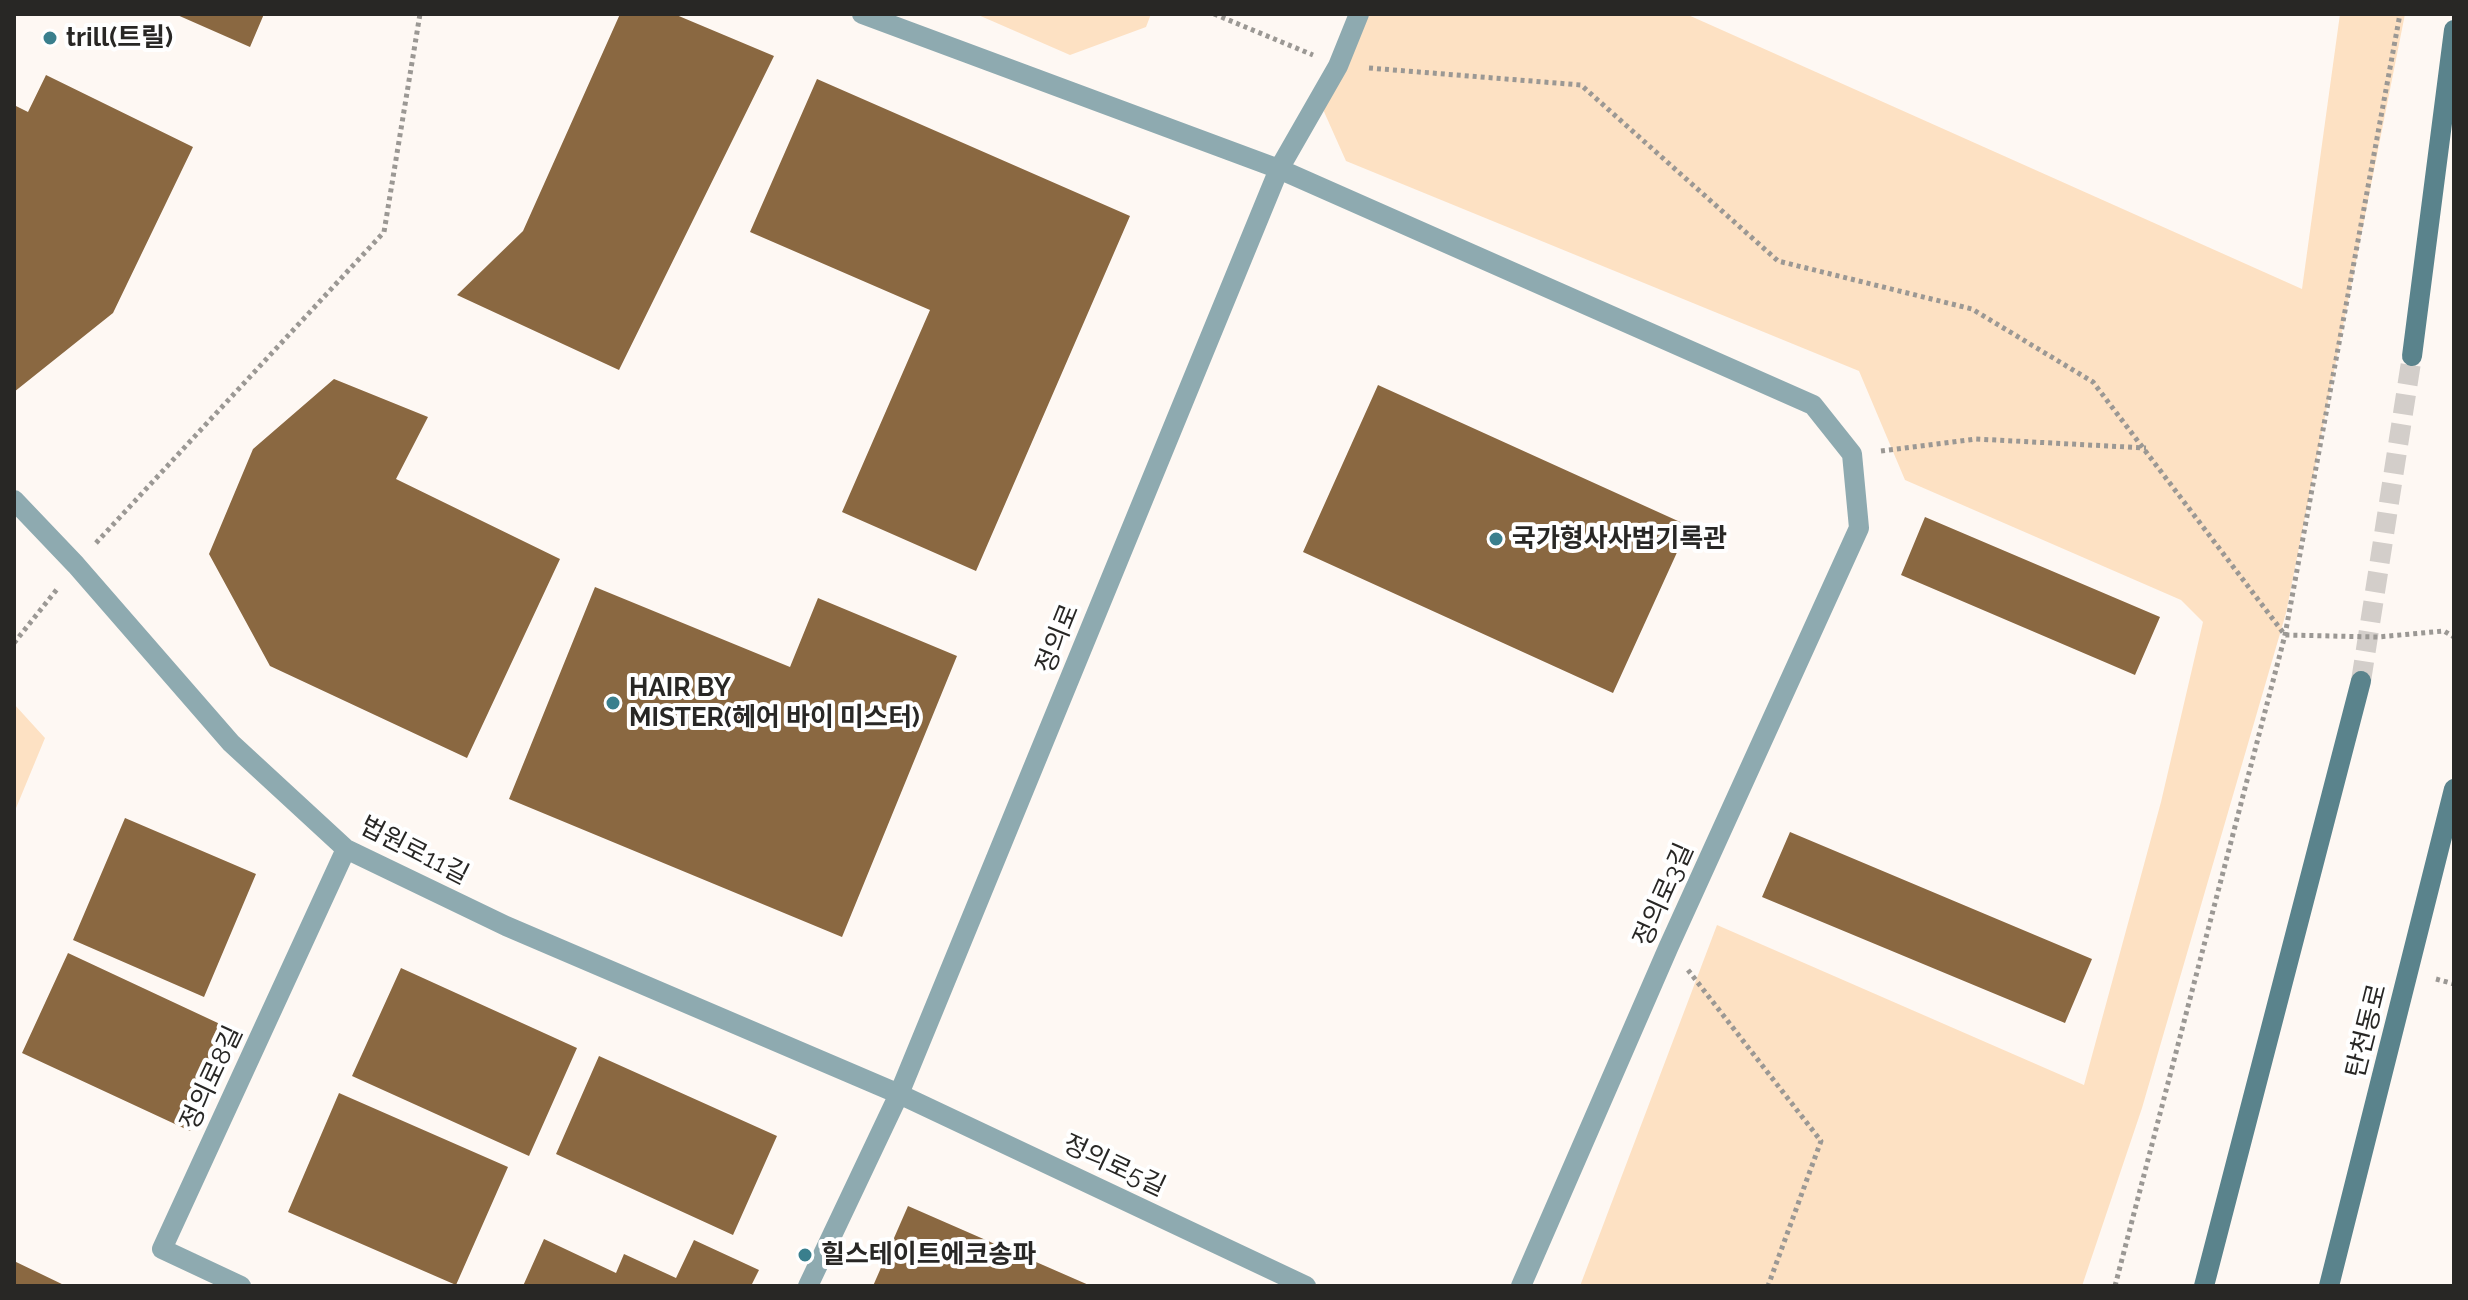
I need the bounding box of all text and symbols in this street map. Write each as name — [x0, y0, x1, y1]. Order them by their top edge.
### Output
place label: trill(트릴) — [66, 22, 173, 54]
marker: trill(트릴) — [41, 29, 59, 47]
place label: 국가형사사법기록관 — [1512, 523, 1727, 555]
marker: 국가형사사법기록관 — [1487, 530, 1505, 548]
street label: 정의로 — [1030, 600, 1086, 678]
place label: HAIR BY MISTER(헤어 바이 미스터) — [629, 672, 920, 734]
marker: HAIR BY MISTER(헤어 바이 미스터) — [604, 694, 622, 712]
street label: 법원로11길 — [354, 810, 474, 892]
street label: 정의로3길 — [1627, 839, 1701, 951]
street label: 탄천동로 — [2340, 981, 2394, 1081]
street label: 정의로8길 — [174, 1021, 250, 1135]
street label: 정의로5길 — [1058, 1129, 1170, 1203]
place label: 힐스테이트에코송파 — [821, 1239, 1036, 1271]
marker: 힐스테이트에코송파 — [796, 1246, 814, 1264]

